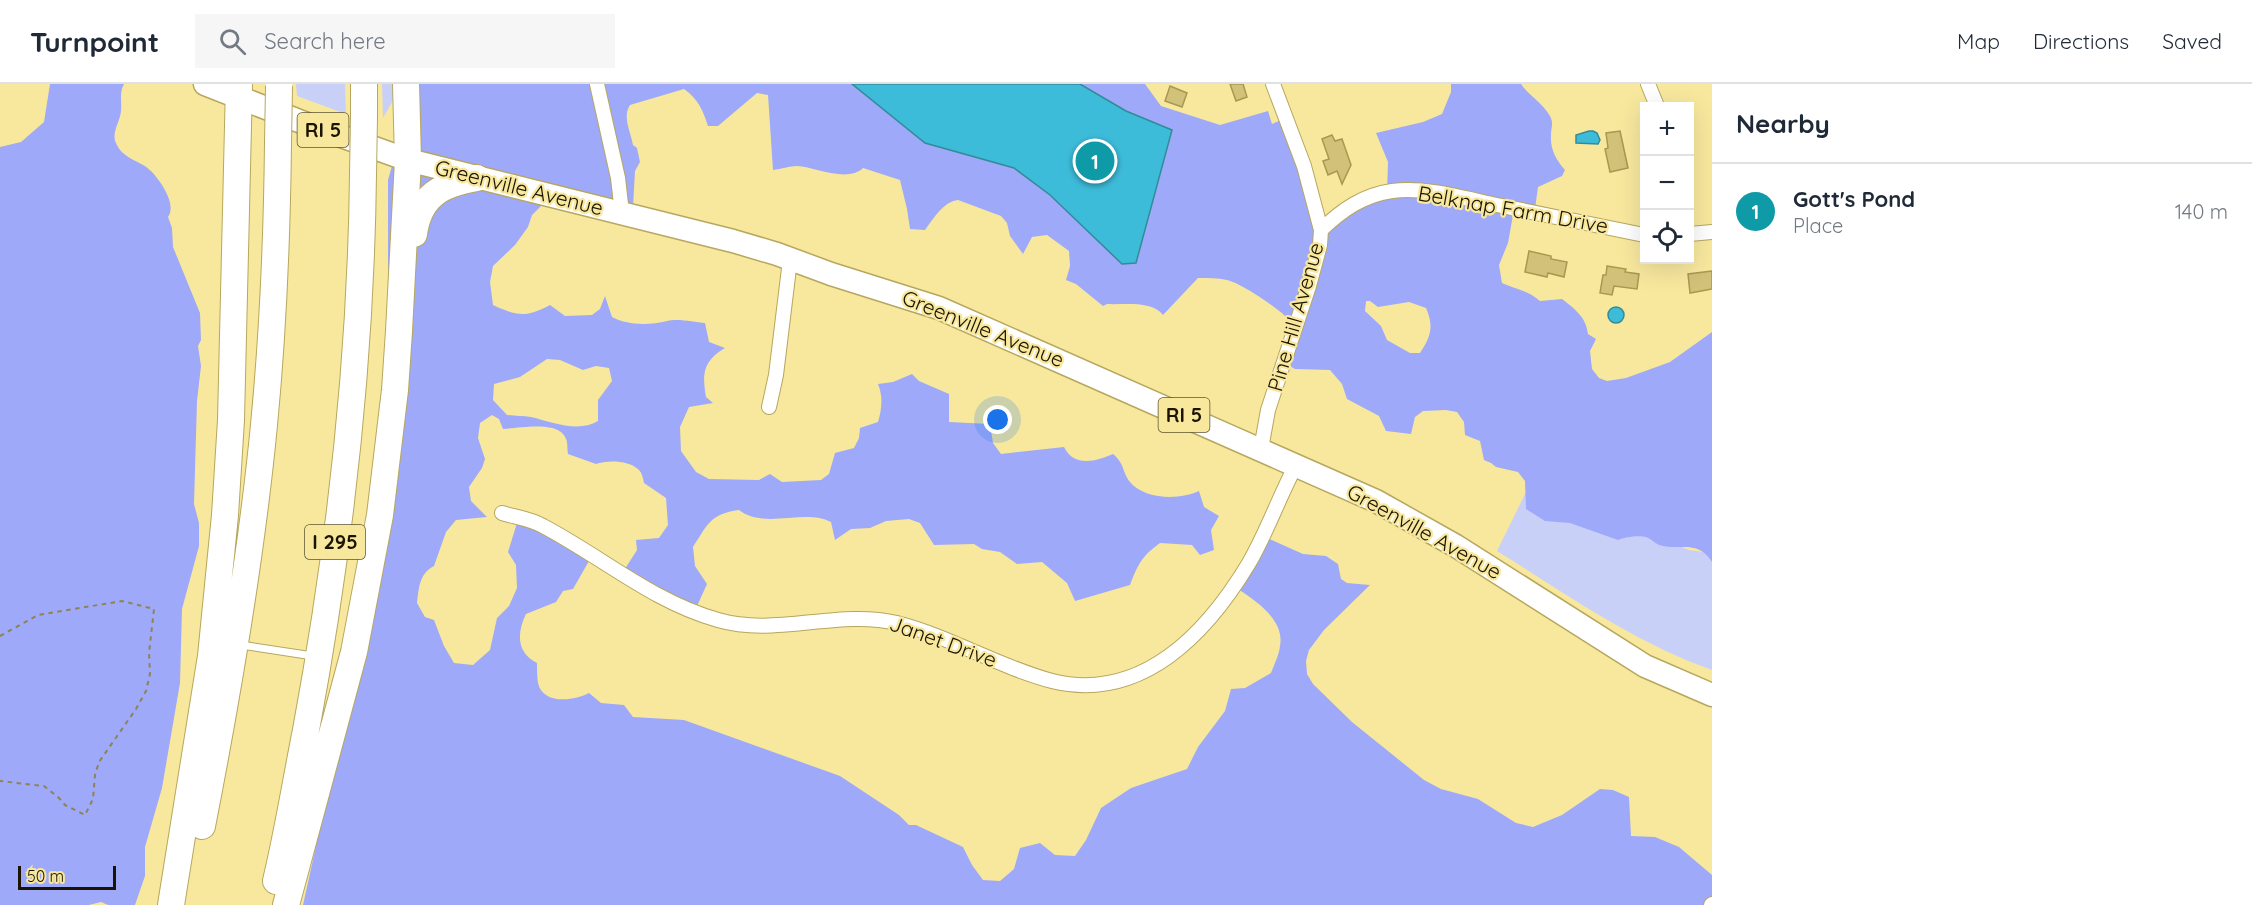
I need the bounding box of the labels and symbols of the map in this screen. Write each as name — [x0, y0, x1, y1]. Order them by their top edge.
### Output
road number: RI 5 — [298, 113, 348, 147]
pin: 1 — [1076, 138, 1114, 184]
street label: Greenville Avenue — [432, 154, 606, 221]
street label: Belknap Farm Drive — [1416, 179, 1610, 239]
street label: Pine Hill Avenue — [1261, 239, 1329, 394]
street label: Greenville Avenue — [899, 284, 1068, 372]
road number: RI 5 — [1158, 398, 1210, 432]
your location — [983, 405, 1012, 434]
street label: Greenville Avenue — [1343, 478, 1506, 584]
road number: I 295 — [305, 525, 365, 559]
street label: Janet Drive — [886, 610, 1000, 672]
scale bar — [18, 863, 116, 890]

